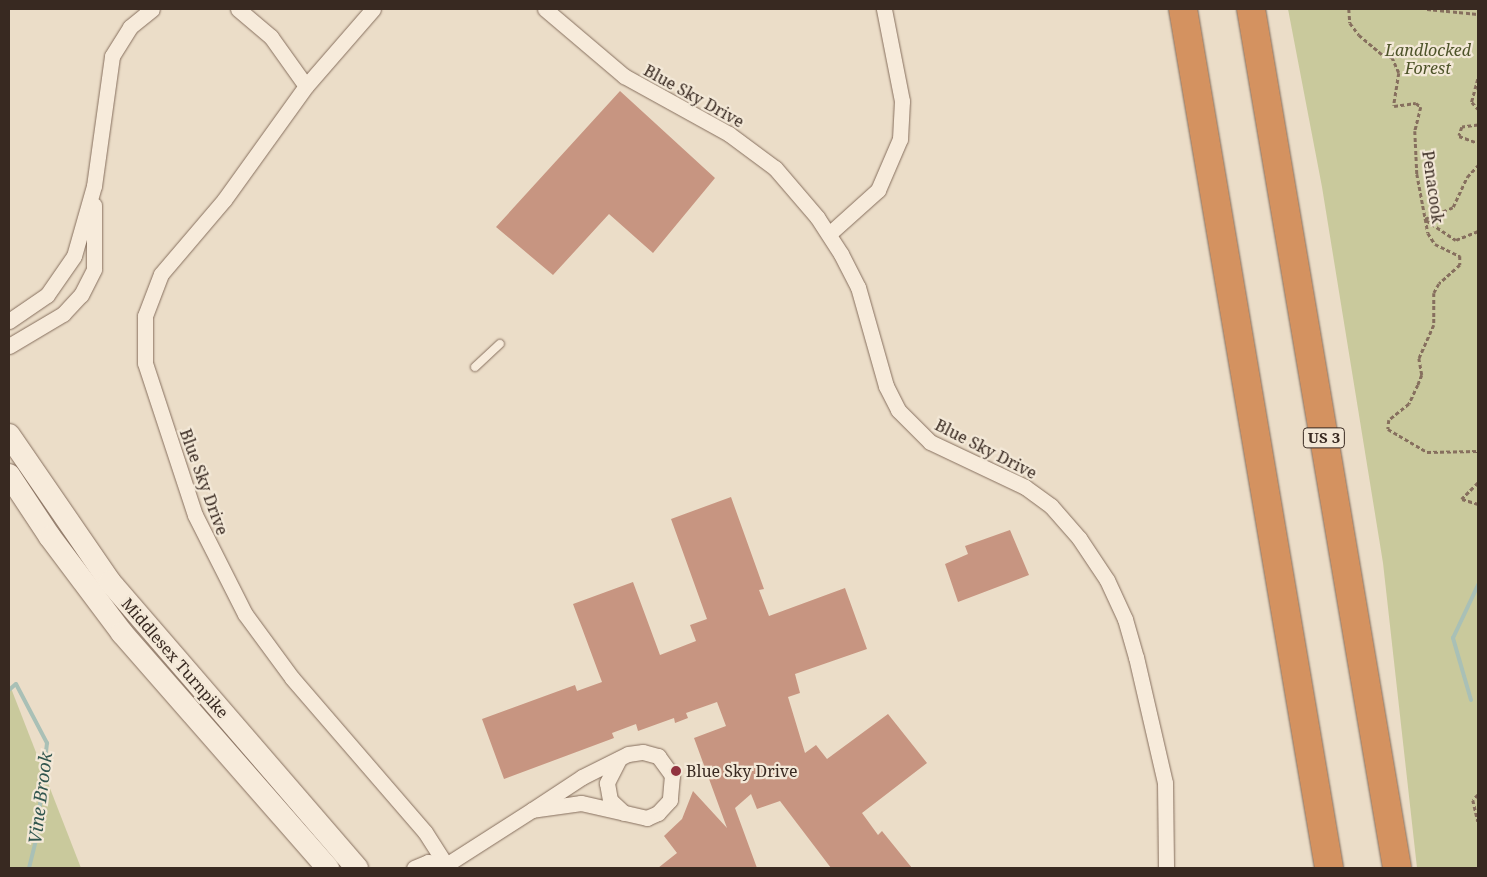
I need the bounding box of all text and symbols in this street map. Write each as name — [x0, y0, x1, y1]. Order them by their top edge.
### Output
park label: Landlocked Forest — [1385, 40, 1471, 78]
street label: Blue Sky Drive — [641, 61, 747, 131]
street label: Penacook — [1418, 149, 1448, 225]
street label: Blue Sky Drive — [932, 415, 1040, 483]
street label: Blue Sky Drive — [176, 426, 232, 538]
road number: US 3 — [1303, 426, 1345, 450]
street label: Middlesex Turnpike — [118, 594, 232, 722]
water label: Vine Brook — [24, 751, 56, 845]
place label: Blue Sky Drive — [686, 761, 798, 781]
marker: Blue Sky Drive — [670, 765, 682, 777]

